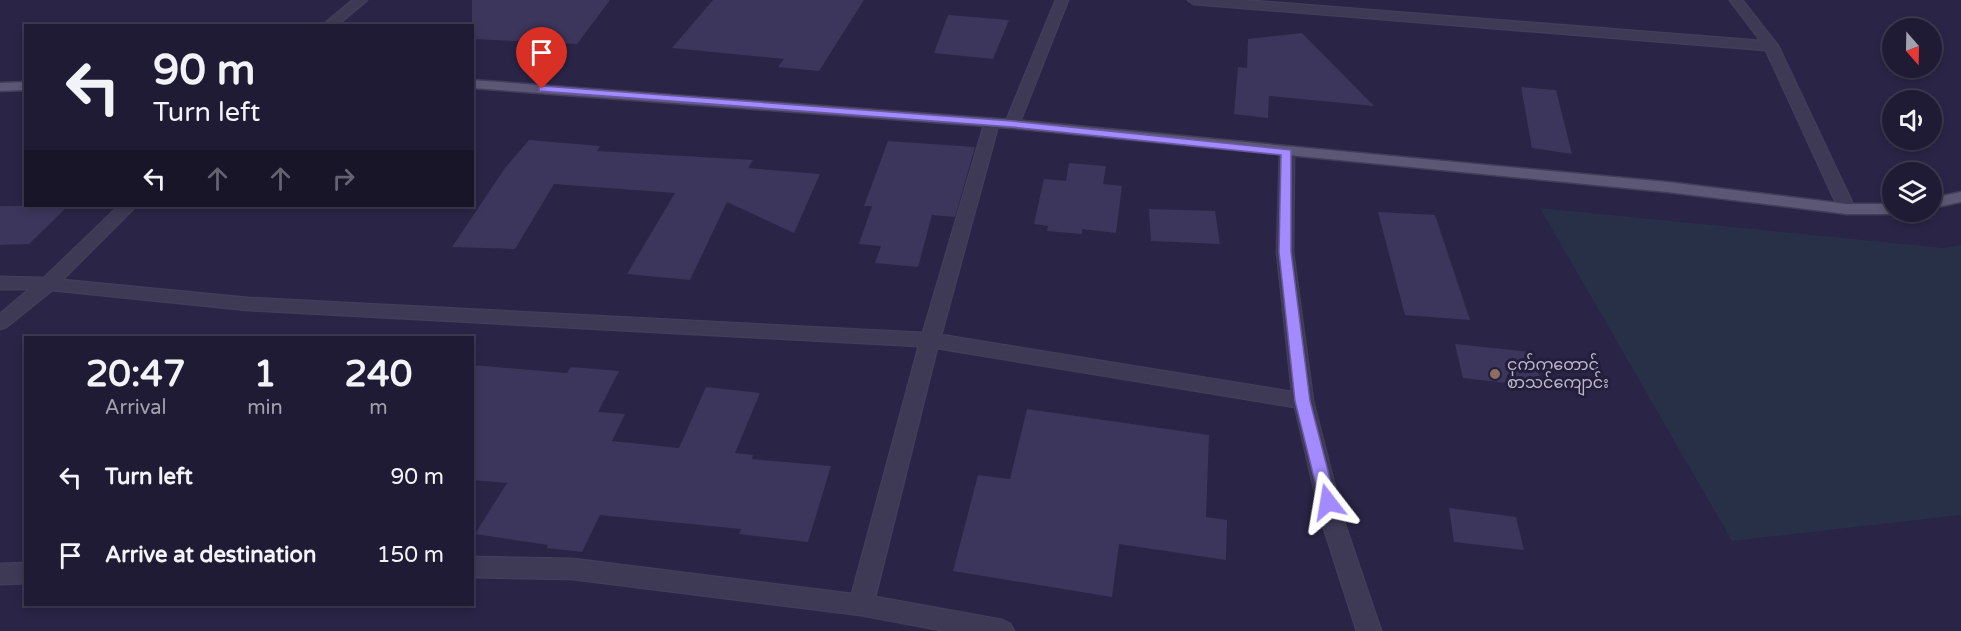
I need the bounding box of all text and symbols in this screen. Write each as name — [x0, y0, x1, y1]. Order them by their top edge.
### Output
north arrow — [1882, 18, 1942, 78]
map controls — [1882, 18, 1942, 222]
pin — [516, 27, 567, 89]
icon: arrive — [525, 36, 558, 69]
text: 90 m — [153, 45, 255, 96]
icon: left — [54, 48, 132, 126]
button: sound — [1882, 90, 1942, 150]
text: Turn left — [153, 96, 260, 129]
icon: left — [138, 162, 171, 195]
icon: ahead — [201, 162, 234, 195]
icon: ahead — [264, 162, 297, 195]
icon: right — [327, 162, 360, 195]
button: layers — [1882, 162, 1942, 222]
text: 20:47 — [86, 353, 186, 396]
text: 1 — [254, 353, 276, 396]
text: 240 — [344, 353, 412, 396]
place label: ငှက်ကတောင် စာသင်ကျောင်း — [1507, 353, 1609, 396]
marker: ငှက်ကတောင် စာသင်ကျောင်း — [1488, 367, 1502, 381]
text: Arrival — [105, 396, 167, 420]
text: min — [247, 396, 283, 420]
text: m — [369, 396, 388, 420]
icon: left — [54, 461, 87, 494]
text: Turn left — [105, 464, 193, 490]
text: 90 m — [390, 464, 444, 490]
position arrow — [1296, 470, 1360, 534]
icon: arrive — [54, 539, 87, 572]
text: Arrive at destination — [105, 542, 316, 568]
text: 150 m — [377, 542, 444, 568]

